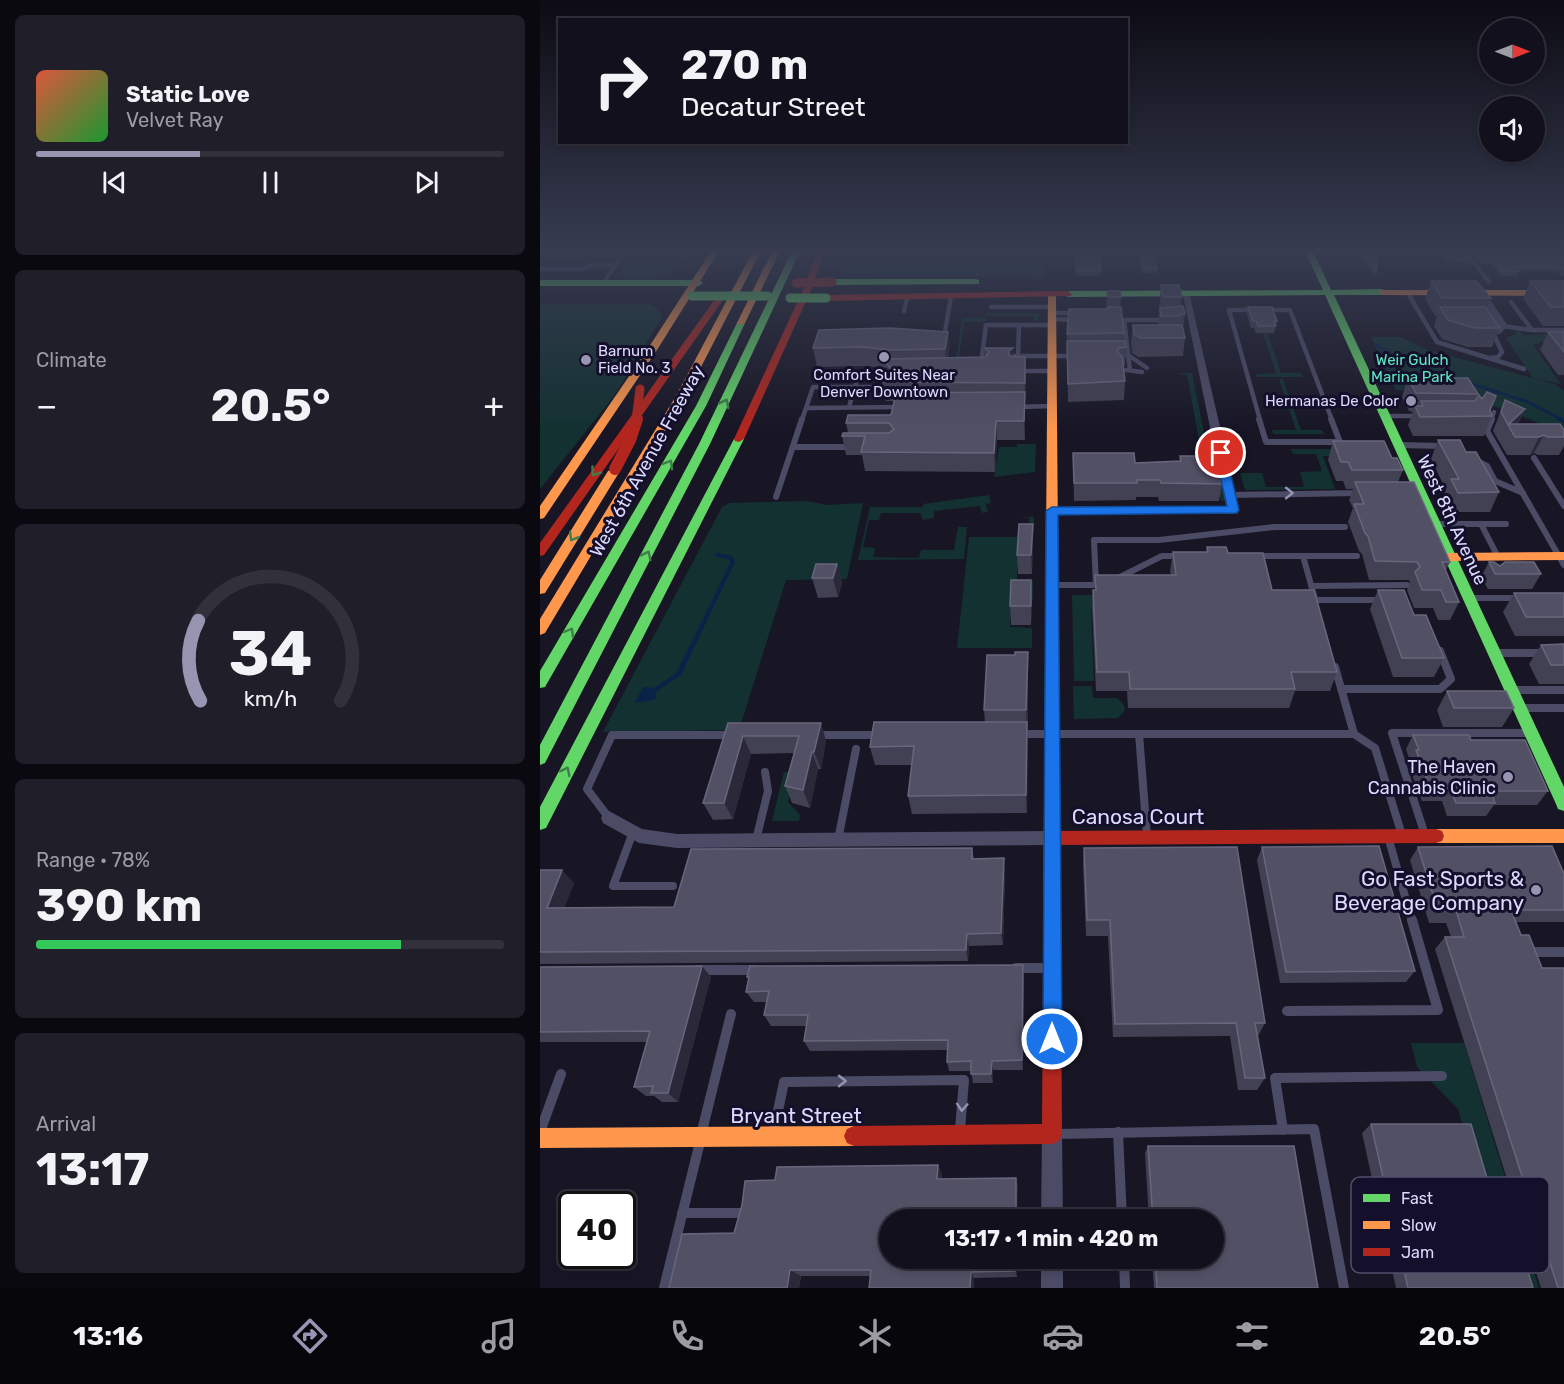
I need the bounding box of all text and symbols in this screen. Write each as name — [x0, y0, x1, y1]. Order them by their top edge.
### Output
north arrow — [1479, 18, 1545, 84]
map controls — [1479, 18, 1545, 162]
text: 270 m — [681, 40, 808, 90]
icon: right — [582, 42, 660, 120]
text: Static Love — [126, 81, 250, 108]
text: Decatur Street — [681, 91, 866, 123]
button: sound — [1479, 96, 1545, 162]
text: Velvet Ray — [126, 108, 224, 132]
icon: previous — [98, 166, 131, 199]
icon: pause — [254, 166, 287, 199]
icon: next — [410, 166, 443, 199]
place label: Barnum Field No. 3 — [598, 342, 670, 377]
text: Climate — [36, 348, 107, 372]
marker: Comfort Suites Near Denver Downtown — [877, 350, 891, 364]
park label: Weir Gulch Marina Park — [1371, 351, 1453, 386]
marker: Barnum Field No. 3 — [579, 353, 593, 367]
street label: West 6th Avenue Freeway — [585, 361, 709, 561]
place label: Comfort Suites Near Denver Downtown — [813, 366, 955, 401]
text: 20.5° — [211, 379, 330, 432]
text: − — [36, 386, 57, 425]
text: + — [483, 386, 504, 425]
place label: Hermanas De Color — [1265, 392, 1399, 410]
marker: Hermanas De Color — [1404, 394, 1418, 408]
one-way arrow — [717, 398, 729, 409]
pin — [1195, 427, 1246, 478]
icon: arrive — [1204, 436, 1237, 469]
street label: West 8th Avenue — [1412, 451, 1492, 589]
one-way arrow — [661, 460, 673, 470]
one-way arrow — [591, 465, 602, 476]
one-way arrow — [1284, 487, 1293, 499]
one-way arrow — [569, 530, 580, 541]
one-way arrow — [640, 551, 651, 562]
text: 34 — [228, 617, 312, 691]
one-way arrow — [562, 628, 574, 638]
text: km/h — [243, 686, 297, 711]
place label: The Haven Cannabis Clinic — [1368, 756, 1496, 799]
one-way arrow — [559, 766, 571, 777]
marker: The Haven Cannabis Clinic — [1501, 770, 1515, 784]
street label: Canosa Court — [1072, 804, 1204, 829]
text: Range · 78% — [36, 848, 150, 872]
place label: Go Fast Sports & Beverage Company — [1334, 866, 1524, 915]
text: 390 km — [36, 879, 202, 932]
marker: Go Fast Sports & Beverage Company — [1529, 883, 1543, 897]
position arrow — [1020, 1007, 1084, 1071]
one-way arrow — [838, 1075, 847, 1087]
street label: Bryant Street — [730, 1103, 862, 1128]
one-way arrow — [956, 1103, 969, 1112]
text: Arrival — [36, 1112, 96, 1136]
text: 13:17 — [36, 1143, 149, 1196]
legend — [1351, 1177, 1549, 1273]
text: Fast — [1401, 1189, 1433, 1208]
speed limit sign: 40 — [558, 1191, 636, 1269]
text: Slow — [1401, 1216, 1437, 1235]
text: 13:17 · 1 min · 420 m — [945, 1225, 1159, 1252]
text: Jam — [1401, 1243, 1434, 1262]
icon: directions — [289, 1315, 331, 1357]
icon: music — [478, 1315, 520, 1357]
icon: phone — [666, 1315, 708, 1357]
icon: climate — [854, 1315, 896, 1357]
icon: car — [1042, 1315, 1084, 1357]
icon: filters — [1231, 1315, 1273, 1357]
text: 13:16 — [73, 1320, 143, 1352]
text: 20.5° — [1419, 1320, 1491, 1352]

